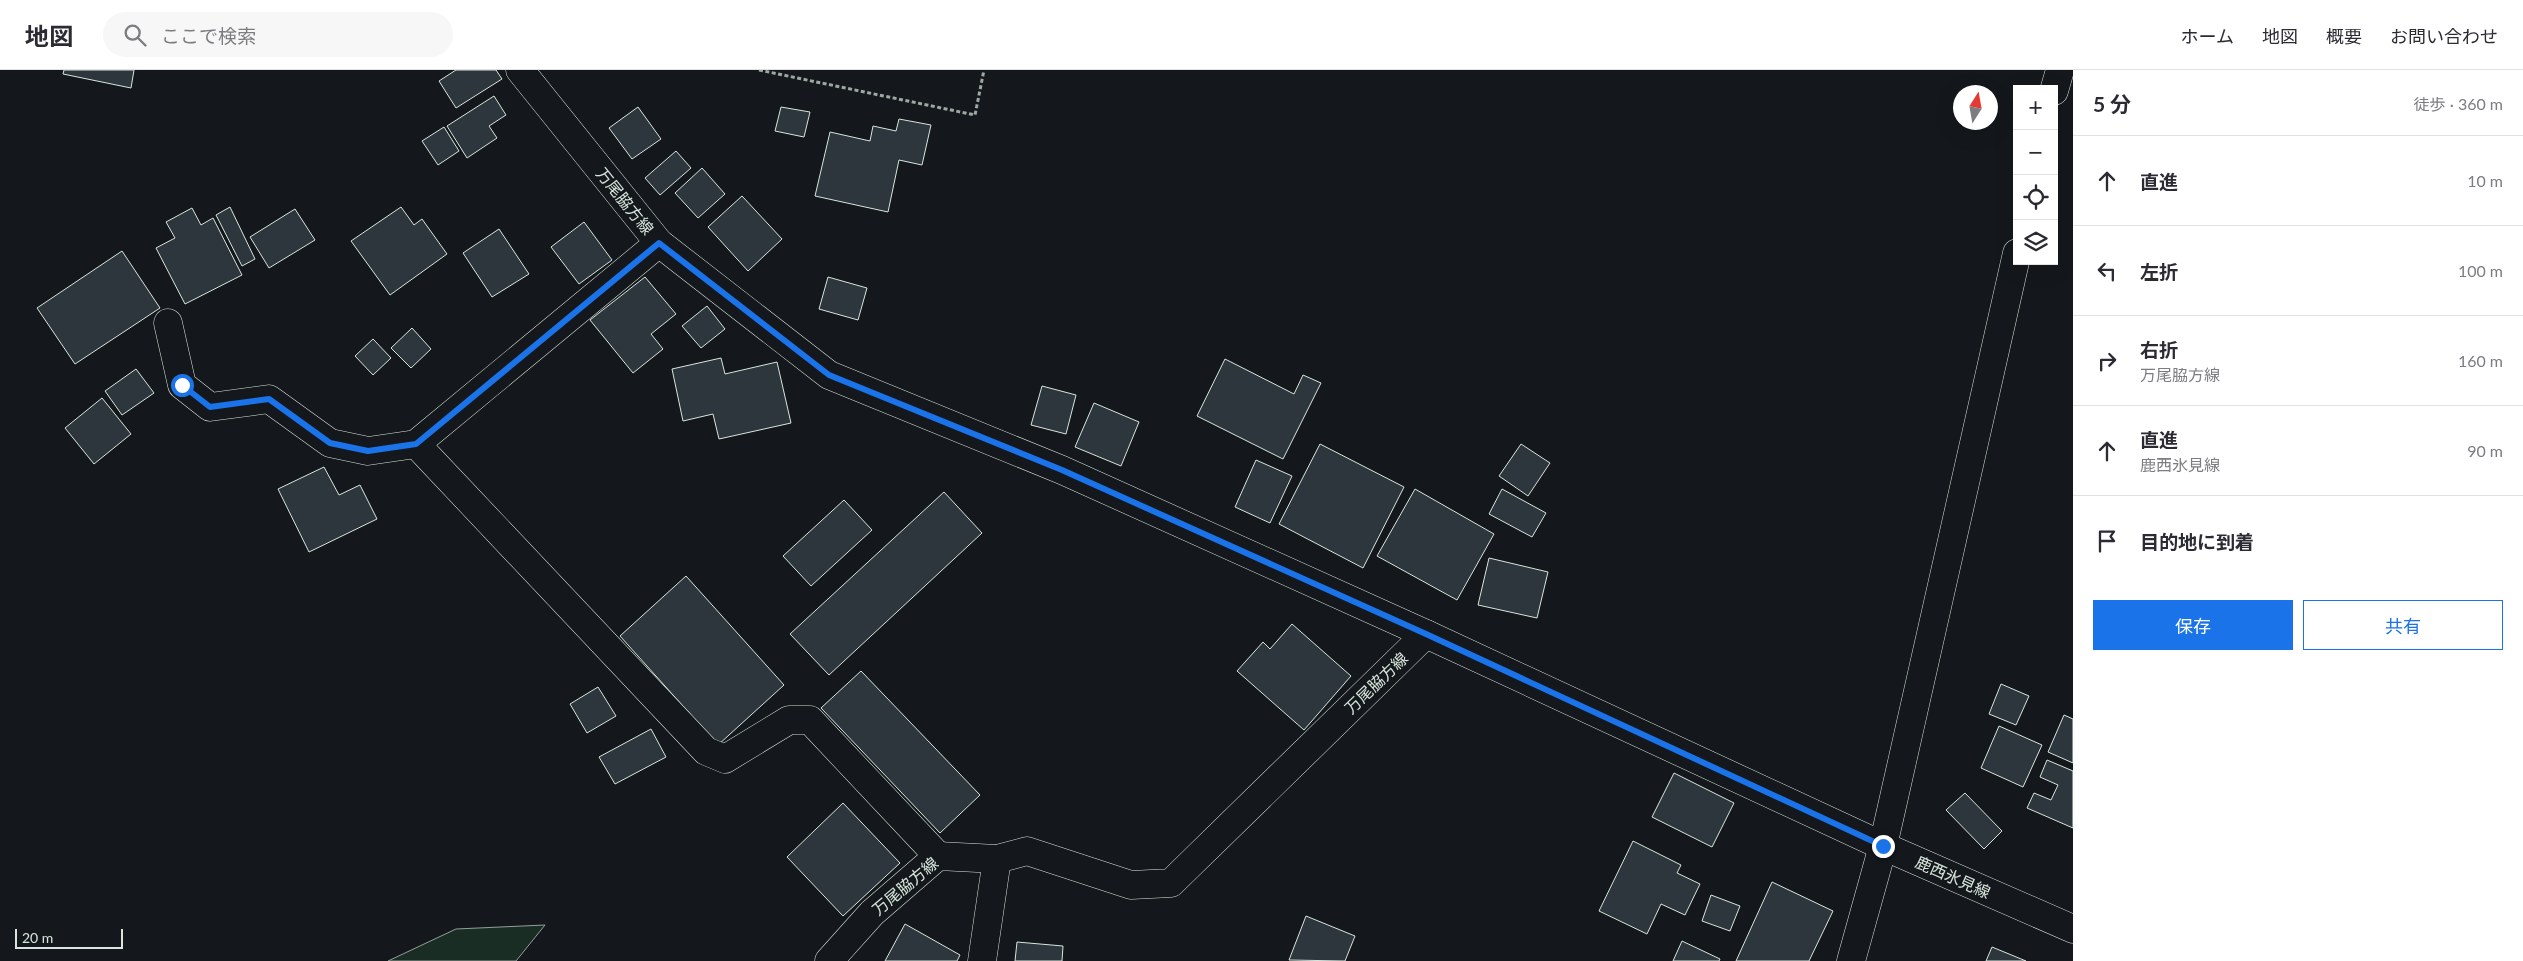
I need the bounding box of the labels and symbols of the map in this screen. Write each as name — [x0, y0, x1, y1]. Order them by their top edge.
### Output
north arrow — [1953, 85, 1998, 130]
street label: 万尾脇方線 — [593, 164, 658, 238]
route start — [171, 374, 194, 397]
street label: 万尾脇方線 — [1340, 648, 1411, 717]
route end — [1872, 835, 1895, 858]
street label: 鹿西氷見線 — [1913, 852, 1994, 901]
street label: 万尾脇方線 — [868, 853, 941, 919]
scale bar — [15, 926, 122, 949]

